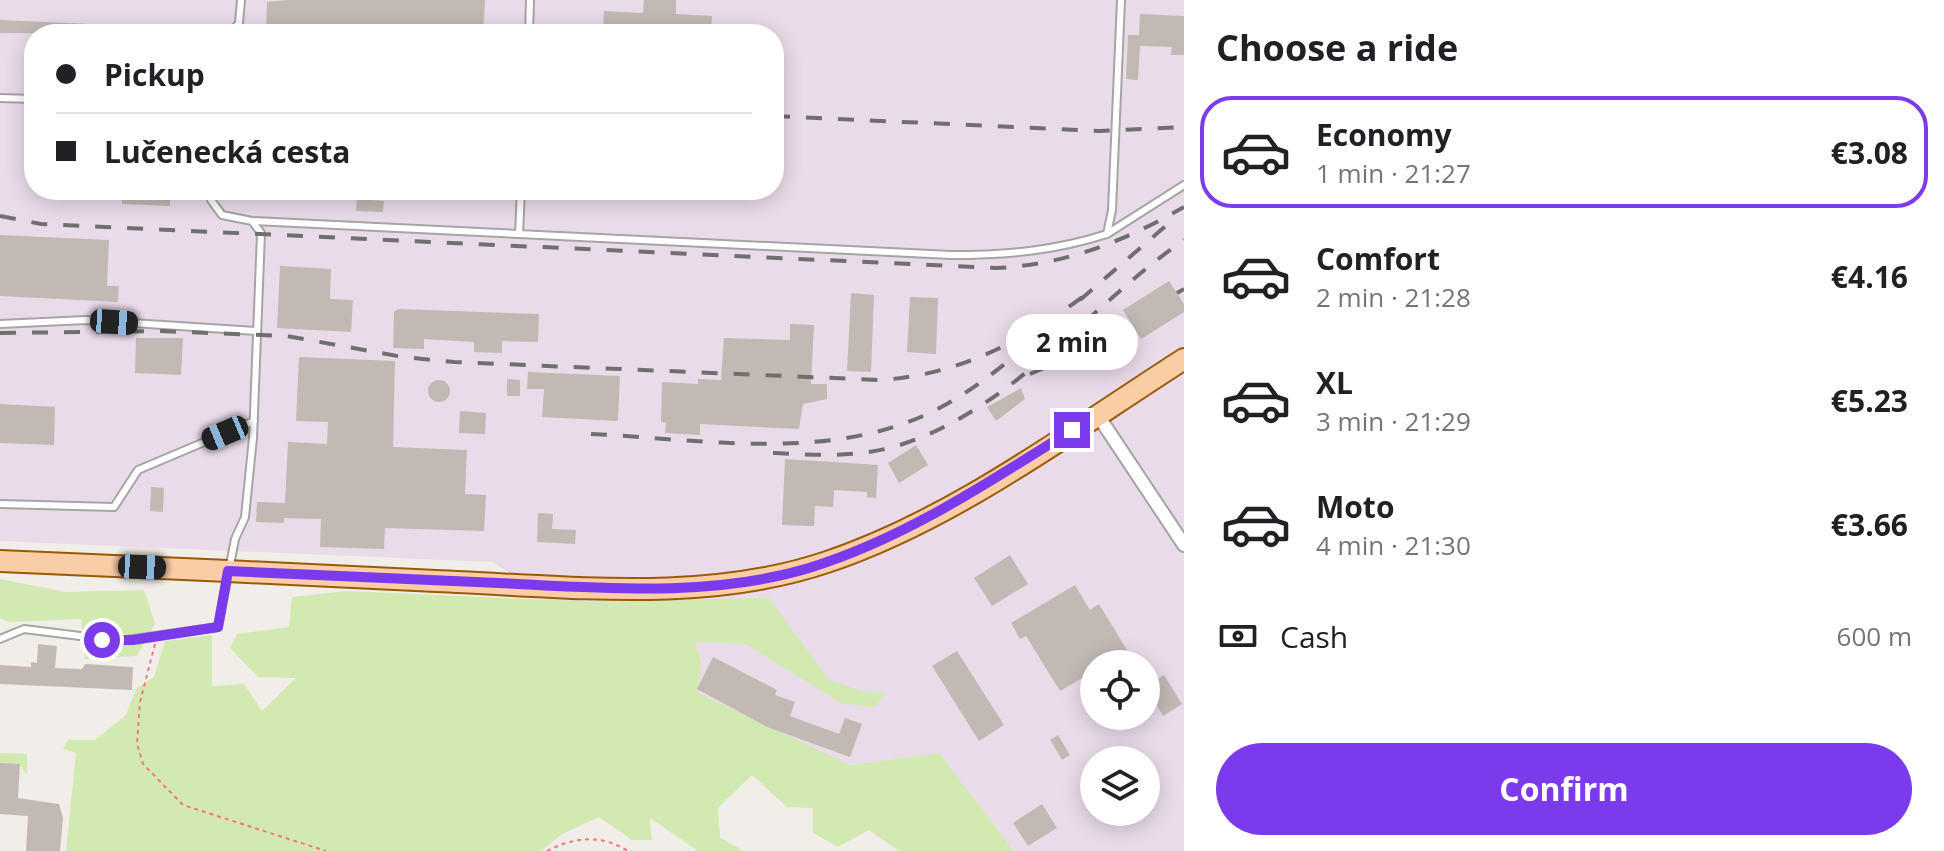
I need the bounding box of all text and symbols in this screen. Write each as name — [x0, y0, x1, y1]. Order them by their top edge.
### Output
text: Choose a ride — [1216, 23, 1458, 72]
text: Pickup — [104, 54, 205, 95]
text: Economy — [1316, 114, 1452, 155]
icon: car — [1220, 116, 1292, 188]
text: Lučenecká cesta — [104, 131, 350, 172]
text: €3.08 — [1831, 132, 1908, 173]
text: 1 min · 21:27 — [1316, 155, 1471, 191]
text: Comfort — [1316, 238, 1440, 279]
icon: car — [1220, 240, 1292, 312]
text: €4.16 — [1831, 256, 1908, 297]
text: 2 min · 21:28 — [1316, 279, 1471, 315]
car — [89, 308, 139, 336]
callout: 2 min — [1006, 314, 1138, 370]
text: 2 min — [1036, 324, 1108, 360]
text: XL — [1316, 362, 1353, 403]
icon: car — [1220, 364, 1292, 436]
text: €5.23 — [1831, 380, 1908, 421]
text: 3 min · 21:29 — [1316, 403, 1471, 439]
route end — [1054, 412, 1090, 448]
car — [198, 413, 252, 453]
text: Moto — [1316, 486, 1394, 527]
icon: car — [1220, 488, 1292, 560]
text: €3.66 — [1831, 504, 1908, 545]
text: 4 min · 21:30 — [1316, 527, 1471, 563]
car — [118, 554, 166, 580]
icon: cash — [1216, 614, 1260, 658]
text: Cash — [1280, 616, 1348, 657]
text: 600 m — [1837, 618, 1912, 654]
route start — [84, 622, 120, 658]
map controls — [1080, 650, 1160, 826]
button: locate — [1080, 650, 1160, 730]
button: Confirm — [1216, 743, 1912, 835]
button: layers — [1080, 746, 1160, 826]

